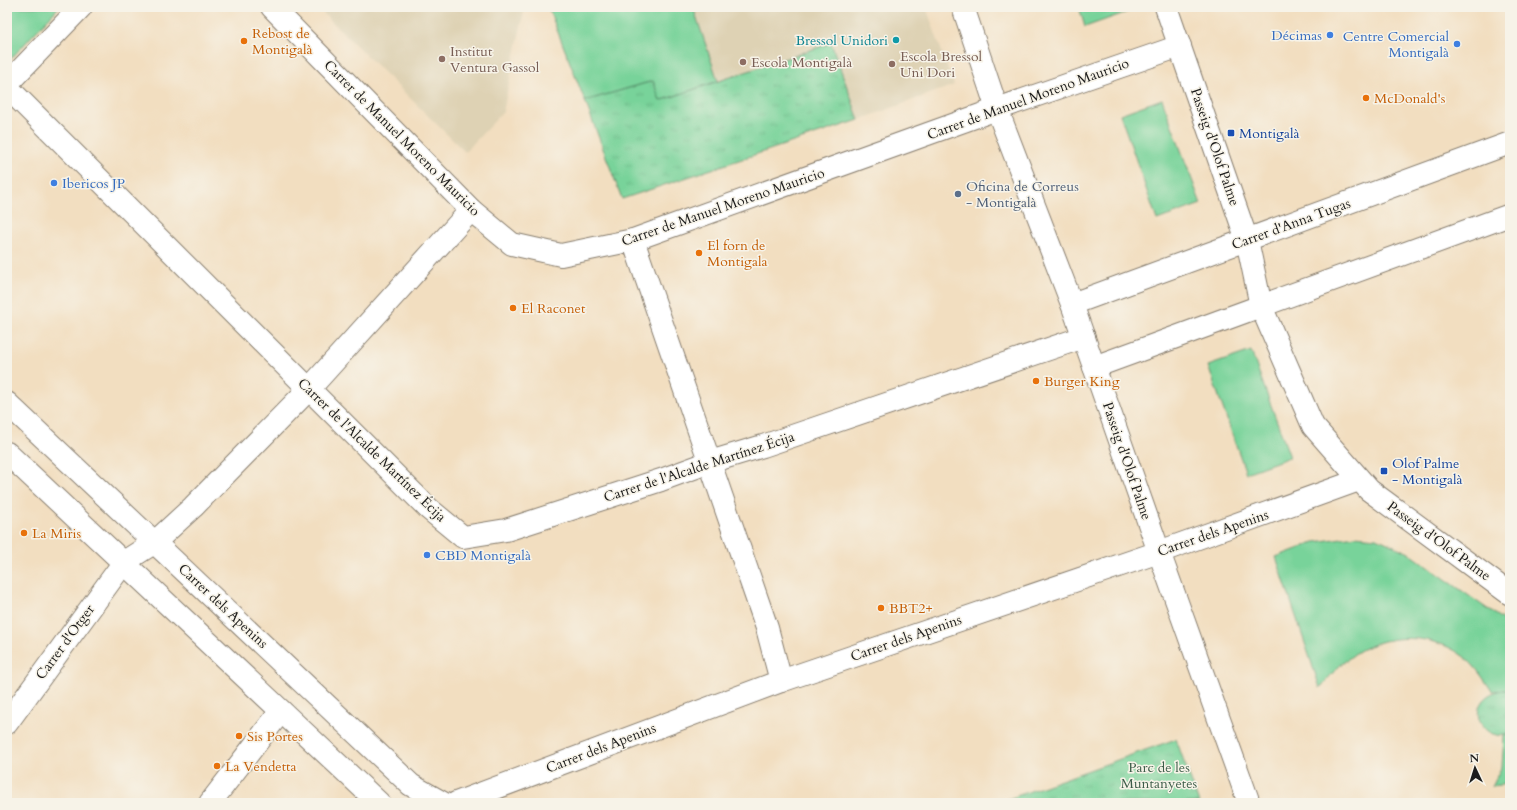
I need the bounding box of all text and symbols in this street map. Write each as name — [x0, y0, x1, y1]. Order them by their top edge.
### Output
place label: Rebost de Montigalà — [252, 24, 313, 59]
place label: Décimas — [1271, 26, 1322, 45]
place label: Centre Comercial Montigalà — [1343, 27, 1449, 62]
marker: Décimas — [1325, 30, 1335, 40]
place label: Bressol Unidori — [795, 31, 888, 50]
marker: Bressol Unidori — [891, 35, 901, 45]
marker: Rebost de Montigalà — [239, 36, 249, 46]
marker: Centre Comercial Montigalà — [1452, 39, 1462, 49]
place label: Institut Ventura Gassol — [450, 42, 540, 77]
place label: Escola Bressol Uni Dori — [900, 47, 983, 82]
place label: Escola Montigalà — [751, 53, 852, 72]
street label: Carrer de Manuel Moreno Mauricio — [924, 53, 1132, 144]
marker: Institut Ventura Gassol — [437, 54, 447, 64]
street label: Carrer de Manuel Moreno Mauricio — [320, 56, 485, 221]
marker: Escola Montigalà — [738, 57, 748, 67]
marker: Escola Bressol Uni Dori — [887, 59, 897, 69]
street label: Passeig d'Olof Palme — [1186, 85, 1244, 209]
place label: McDonald's — [1374, 89, 1446, 108]
marker: McDonald's — [1361, 93, 1371, 103]
place label: Montigalà — [1239, 124, 1300, 143]
marker: Montigalà — [1226, 128, 1236, 138]
street label: Carrer de Manuel Moreno Mauricio — [619, 163, 828, 251]
place label: Ibericos JP — [62, 174, 125, 193]
place label: Oficina de Correus - Montigalà — [966, 177, 1079, 212]
marker: Ibericos JP — [49, 178, 59, 188]
marker: Oficina de Correus - Montigalà — [953, 189, 963, 199]
street label: Carrer d'Anna Tugas — [1229, 194, 1353, 254]
place label: El forn de Montigala — [707, 236, 768, 271]
marker: El forn de Montigala — [694, 248, 704, 258]
place label: El Raconet — [521, 299, 586, 318]
marker: El Raconet — [508, 303, 518, 313]
place label: Burger King — [1044, 372, 1120, 391]
street label: Carrer de l'Alcalde Martínez Écija — [294, 374, 450, 526]
marker: Burger King — [1031, 376, 1041, 386]
street label: Passeig d'Olof Palme — [1098, 399, 1156, 523]
street label: Carrer de l'Alcalde Martínez Écija — [601, 427, 797, 507]
place label: Olof Palme - Montigalà — [1392, 454, 1463, 489]
marker: Olof Palme - Montigalà — [1379, 466, 1389, 476]
street label: Passeig d'Olof Palme — [1383, 497, 1495, 585]
street label: Carrer dels Apenins — [1155, 505, 1271, 561]
place label: La Miris — [32, 524, 81, 543]
marker: La Miris — [19, 528, 29, 538]
place label: CBD Montigalà — [435, 546, 531, 565]
marker: CBD Montigalà — [422, 550, 432, 560]
street label: Carrer dels Apenins — [174, 559, 272, 653]
place label: BBT2+ — [889, 599, 933, 618]
street label: Carrer d'Otger — [31, 600, 99, 683]
marker: BBT2+ — [876, 603, 886, 613]
street label: Carrer dels Apenins — [848, 610, 964, 666]
street label: Carrer dels Apenins — [543, 718, 659, 778]
place label: Sis Portes — [247, 727, 303, 746]
marker: Sis Portes — [234, 731, 244, 741]
north arrow — [1455, 748, 1495, 788]
text: N — [1469, 751, 1480, 766]
place label: La Vendetta — [225, 757, 297, 776]
park label: Parc de les Muntanyetes — [1121, 758, 1198, 793]
marker: La Vendetta — [212, 761, 222, 771]

